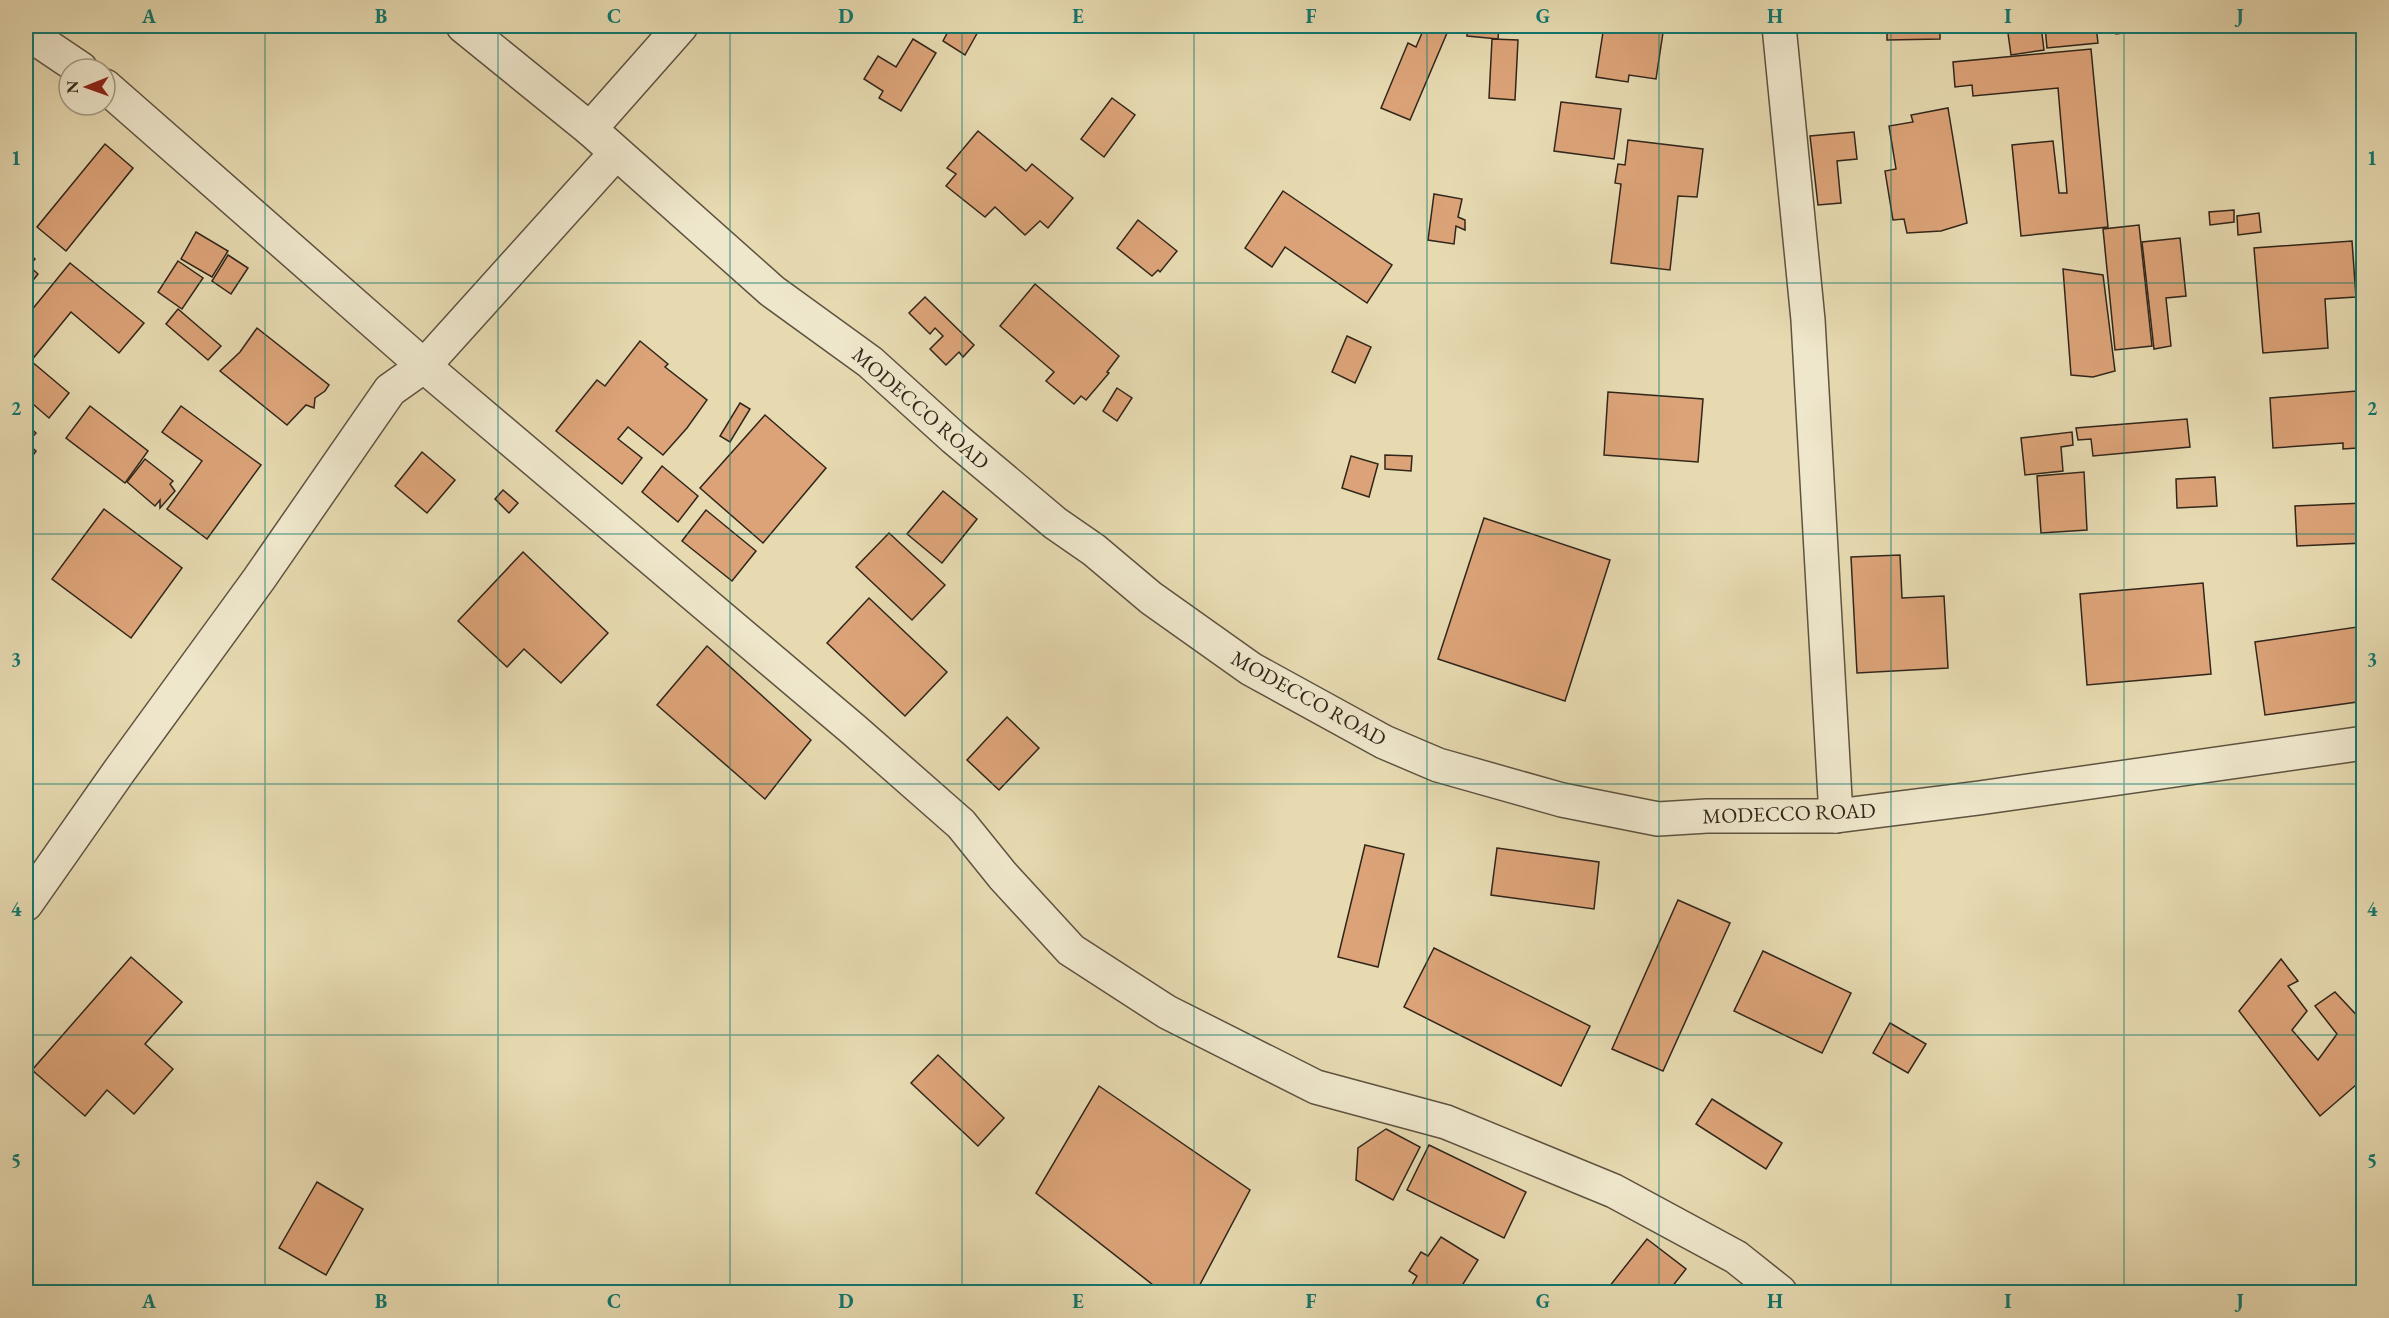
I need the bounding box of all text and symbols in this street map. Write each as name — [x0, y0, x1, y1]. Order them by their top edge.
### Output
text: A — [141, 3, 157, 29]
text: B — [375, 3, 387, 29]
text: C — [607, 3, 621, 29]
text: D — [838, 3, 854, 29]
text: E — [1072, 3, 1084, 29]
text: F — [1306, 3, 1317, 29]
text: G — [1536, 3, 1550, 29]
text: H — [1767, 3, 1783, 29]
text: I — [2004, 3, 2012, 29]
text: J — [2234, 3, 2244, 29]
north arrow — [57, 57, 117, 117]
text: N — [62, 81, 83, 94]
text: 1 — [11, 145, 21, 171]
text: 1 — [2367, 145, 2377, 171]
street label: MODECCO ROAD — [847, 341, 995, 475]
text: 2 — [11, 395, 22, 421]
text: 2 — [2367, 395, 2378, 421]
street label: MODECCO ROAD — [1227, 644, 1392, 752]
text: 3 — [11, 646, 21, 672]
text: 3 — [2367, 646, 2377, 672]
street label: MODECCO ROAD — [1702, 796, 1876, 830]
text: 4 — [11, 896, 22, 922]
text: 4 — [2367, 896, 2378, 922]
text: 5 — [11, 1147, 21, 1173]
text: 5 — [2367, 1147, 2377, 1173]
text: A — [141, 1288, 157, 1314]
text: B — [375, 1288, 387, 1314]
text: C — [607, 1288, 621, 1314]
text: D — [838, 1288, 854, 1314]
text: E — [1072, 1288, 1084, 1314]
text: F — [1306, 1288, 1317, 1314]
text: G — [1536, 1288, 1550, 1314]
text: H — [1767, 1288, 1783, 1314]
text: I — [2004, 1288, 2012, 1314]
text: J — [2234, 1288, 2244, 1314]

